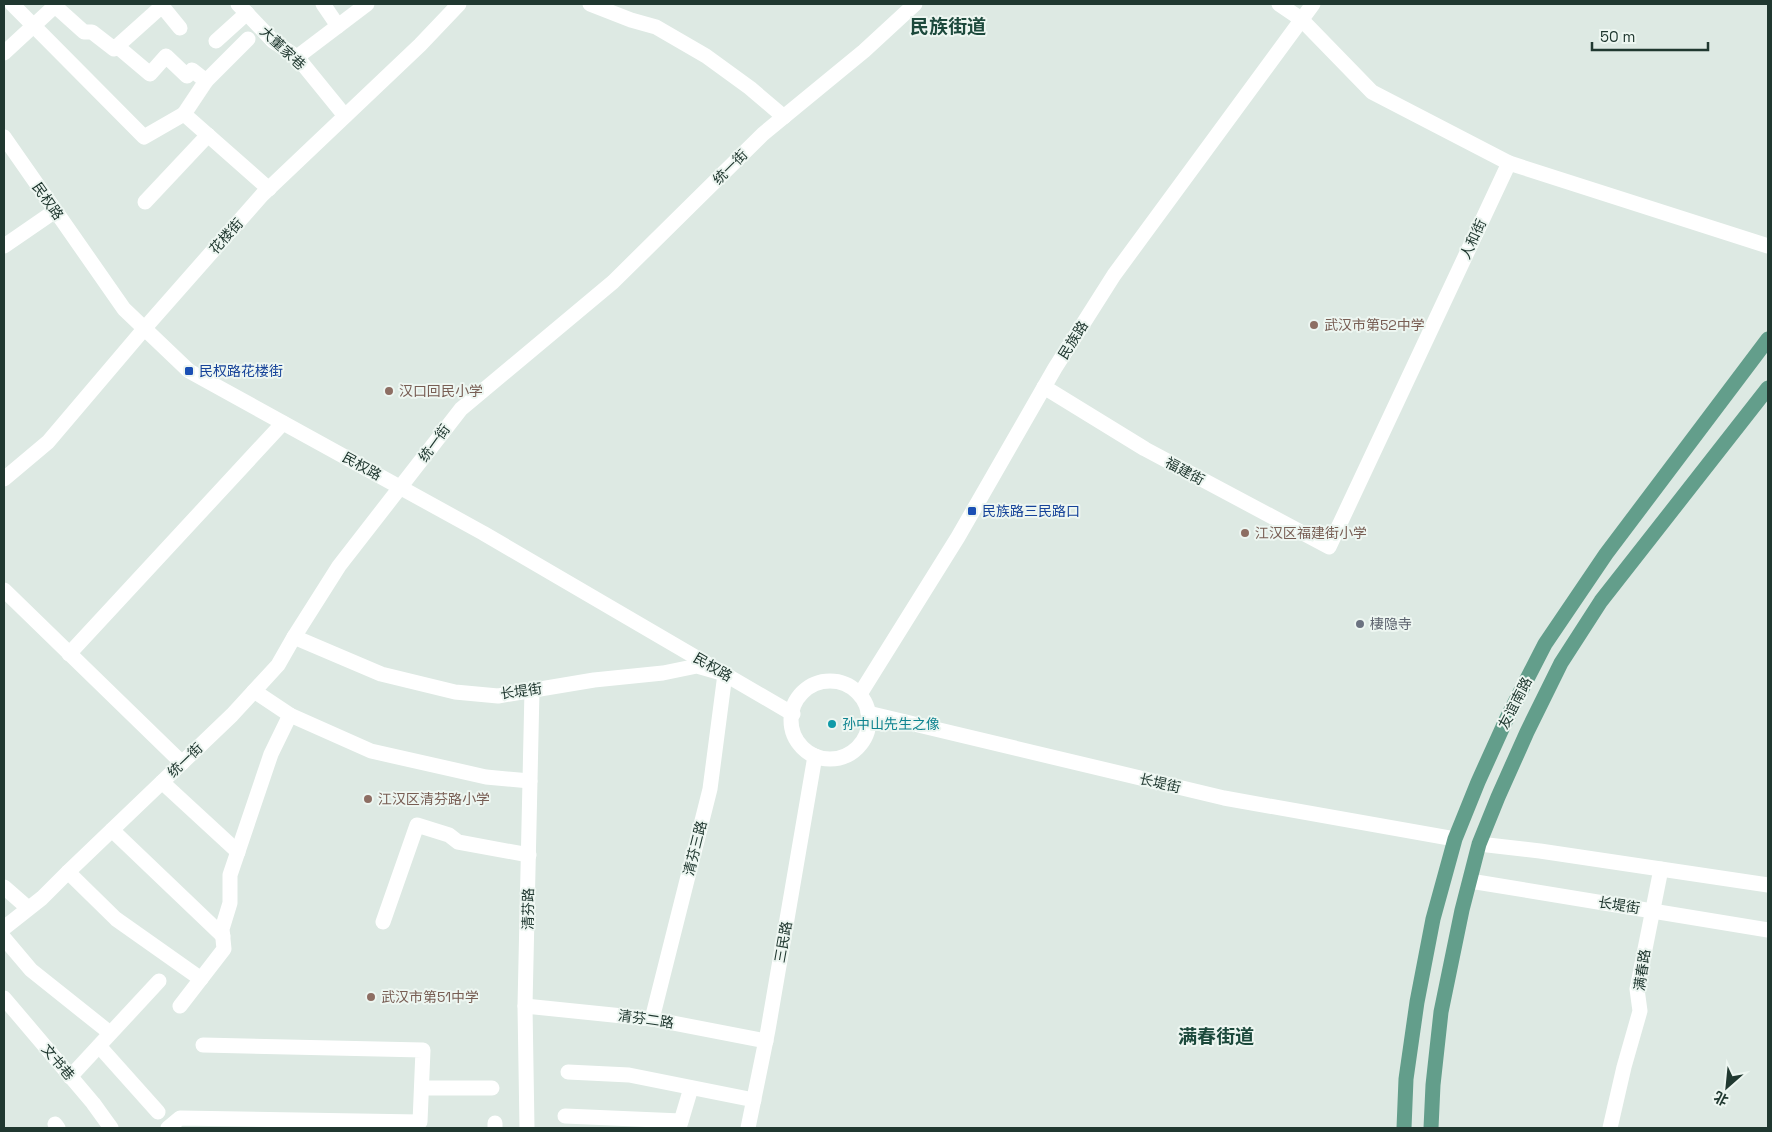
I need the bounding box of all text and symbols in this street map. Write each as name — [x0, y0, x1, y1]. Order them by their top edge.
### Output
district label: 民族街道 — [910, 14, 986, 39]
scale bar — [1592, 20, 1708, 52]
street label: 大董家巷 — [256, 22, 310, 74]
text: 50 m — [1600, 27, 1635, 46]
street label: 统一街 — [709, 146, 751, 188]
street label: 民权路 — [29, 179, 67, 223]
street label: 花楼街 — [205, 214, 247, 258]
street label: 人和街 — [1456, 216, 1490, 262]
place label: 武汉市第52中学 — [1324, 316, 1425, 334]
street label: 民族路 — [1054, 317, 1092, 363]
marker: 武汉市第52中学 — [1308, 319, 1320, 331]
place label: 民权路花楼街 — [199, 362, 283, 380]
marker: 民权路花楼街 — [183, 365, 195, 377]
place label: 汉口回民小学 — [399, 382, 483, 400]
marker: 汉口回民小学 — [383, 385, 395, 397]
street label: 统一街 — [414, 421, 454, 465]
street label: 民权路 — [339, 448, 385, 484]
street label: 福建街 — [1162, 453, 1208, 489]
place label: 民族路三民路口 — [982, 502, 1080, 520]
marker: 民族路三民路口 — [966, 505, 978, 517]
place label: 江汉区福建街小学 — [1255, 524, 1367, 542]
marker: 江汉区福建街小学 — [1239, 527, 1251, 539]
place label: 棲隐寺 — [1370, 615, 1412, 633]
marker: 棲隐寺 — [1354, 618, 1366, 630]
street label: 民权路 — [690, 649, 736, 685]
street label: 友谊南路 — [1494, 674, 1536, 732]
street label: 长堤街 — [499, 679, 543, 703]
place label: 孙中山先生之像 — [842, 715, 940, 733]
marker: 孙中山先生之像 — [826, 718, 838, 730]
street label: 统一街 — [164, 739, 206, 781]
street label: 长堤街 — [1138, 770, 1182, 796]
place label: 江汉区清芬路小学 — [378, 790, 490, 808]
marker: 江汉区清芬路小学 — [362, 793, 374, 805]
street label: 清芬三路 — [679, 819, 711, 877]
street label: 清芬路 — [519, 888, 537, 930]
street label: 长堤街 — [1597, 893, 1641, 917]
street label: 三民路 — [770, 920, 796, 964]
street label: 满春路 — [1630, 948, 1654, 992]
place label: 武汉市第51中学 — [381, 988, 479, 1006]
marker: 武汉市第51中学 — [365, 991, 377, 1003]
street label: 清芬二路 — [617, 1006, 675, 1032]
district label: 满春街道 — [1178, 1024, 1254, 1049]
street label: 文书巷 — [38, 1040, 78, 1084]
north arrow — [1702, 1062, 1752, 1112]
text: 北 — [1711, 1087, 1731, 1110]

